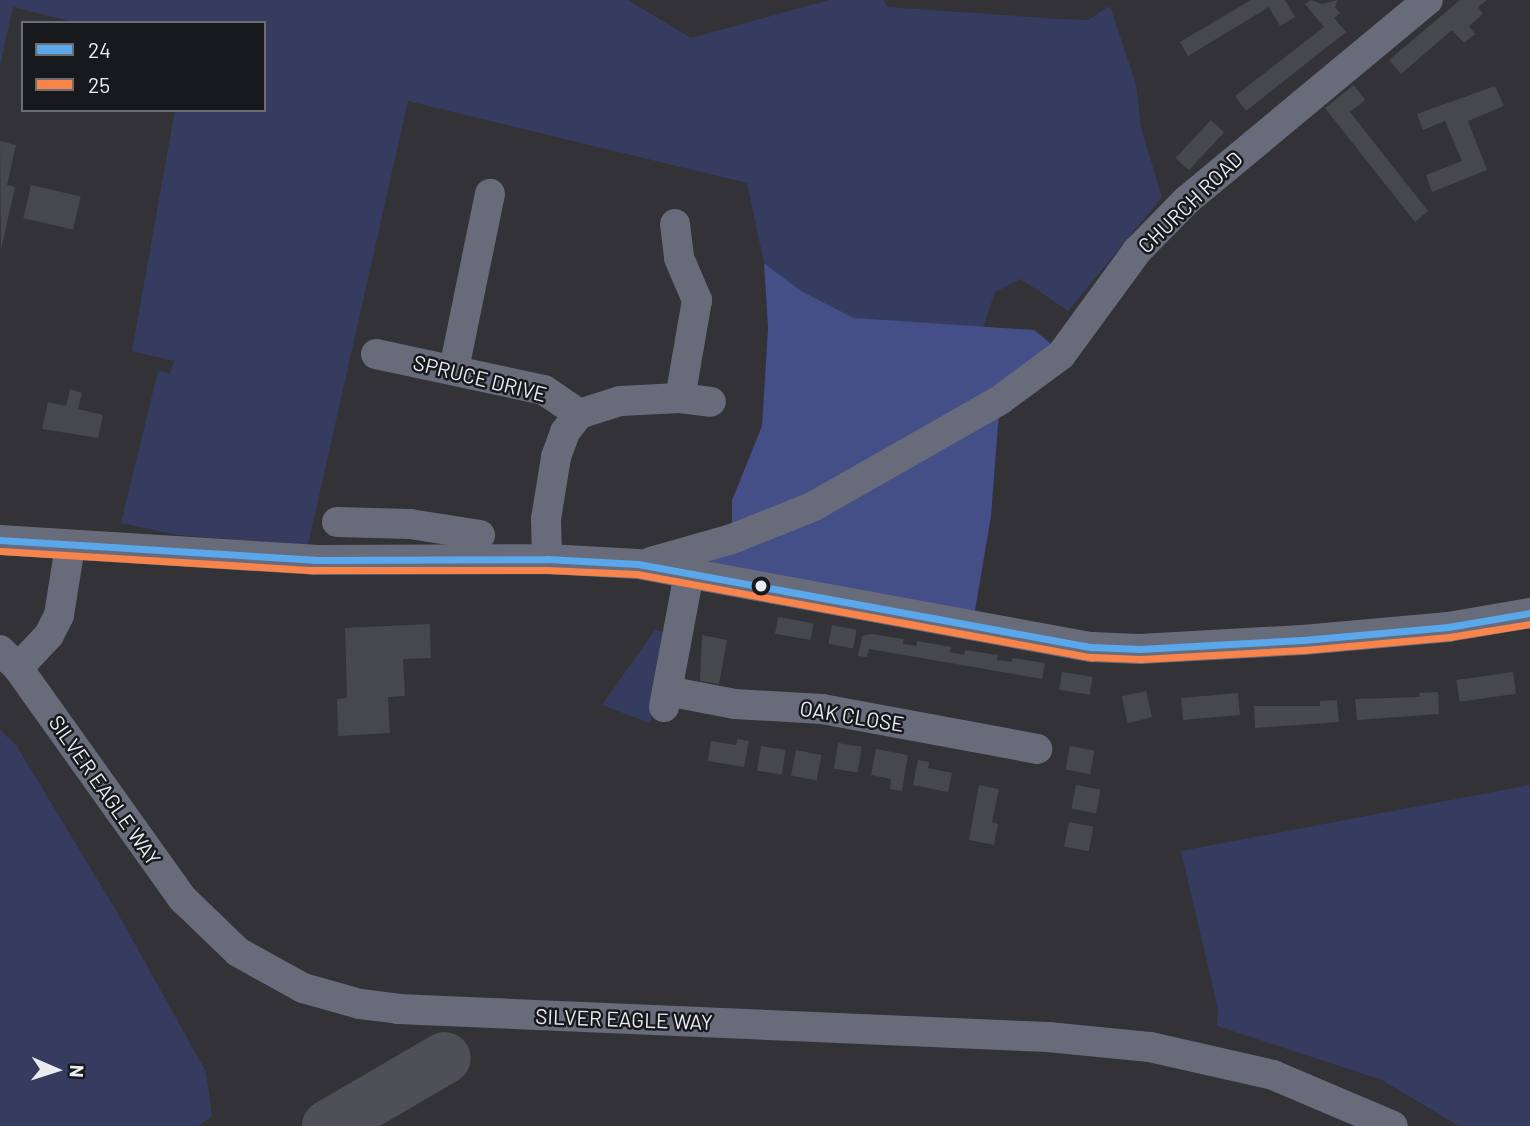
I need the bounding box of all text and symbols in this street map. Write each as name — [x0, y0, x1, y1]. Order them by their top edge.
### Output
legend — [21, 21, 266, 112]
text: 24 — [88, 37, 111, 62]
text: 25 — [88, 72, 110, 97]
street label: CHURCH ROAD — [1133, 146, 1247, 258]
street label: SPRUCE DRIVE — [411, 349, 549, 407]
unlabelled marker — [754, 579, 768, 593]
street label: OAK CLOSE — [798, 695, 906, 737]
street label: SILVER EAGLE WAY — [44, 710, 166, 870]
street label: SILVER EAGLE WAY — [535, 1003, 713, 1035]
north arrow — [21, 1035, 91, 1105]
text: N — [66, 1064, 89, 1078]

